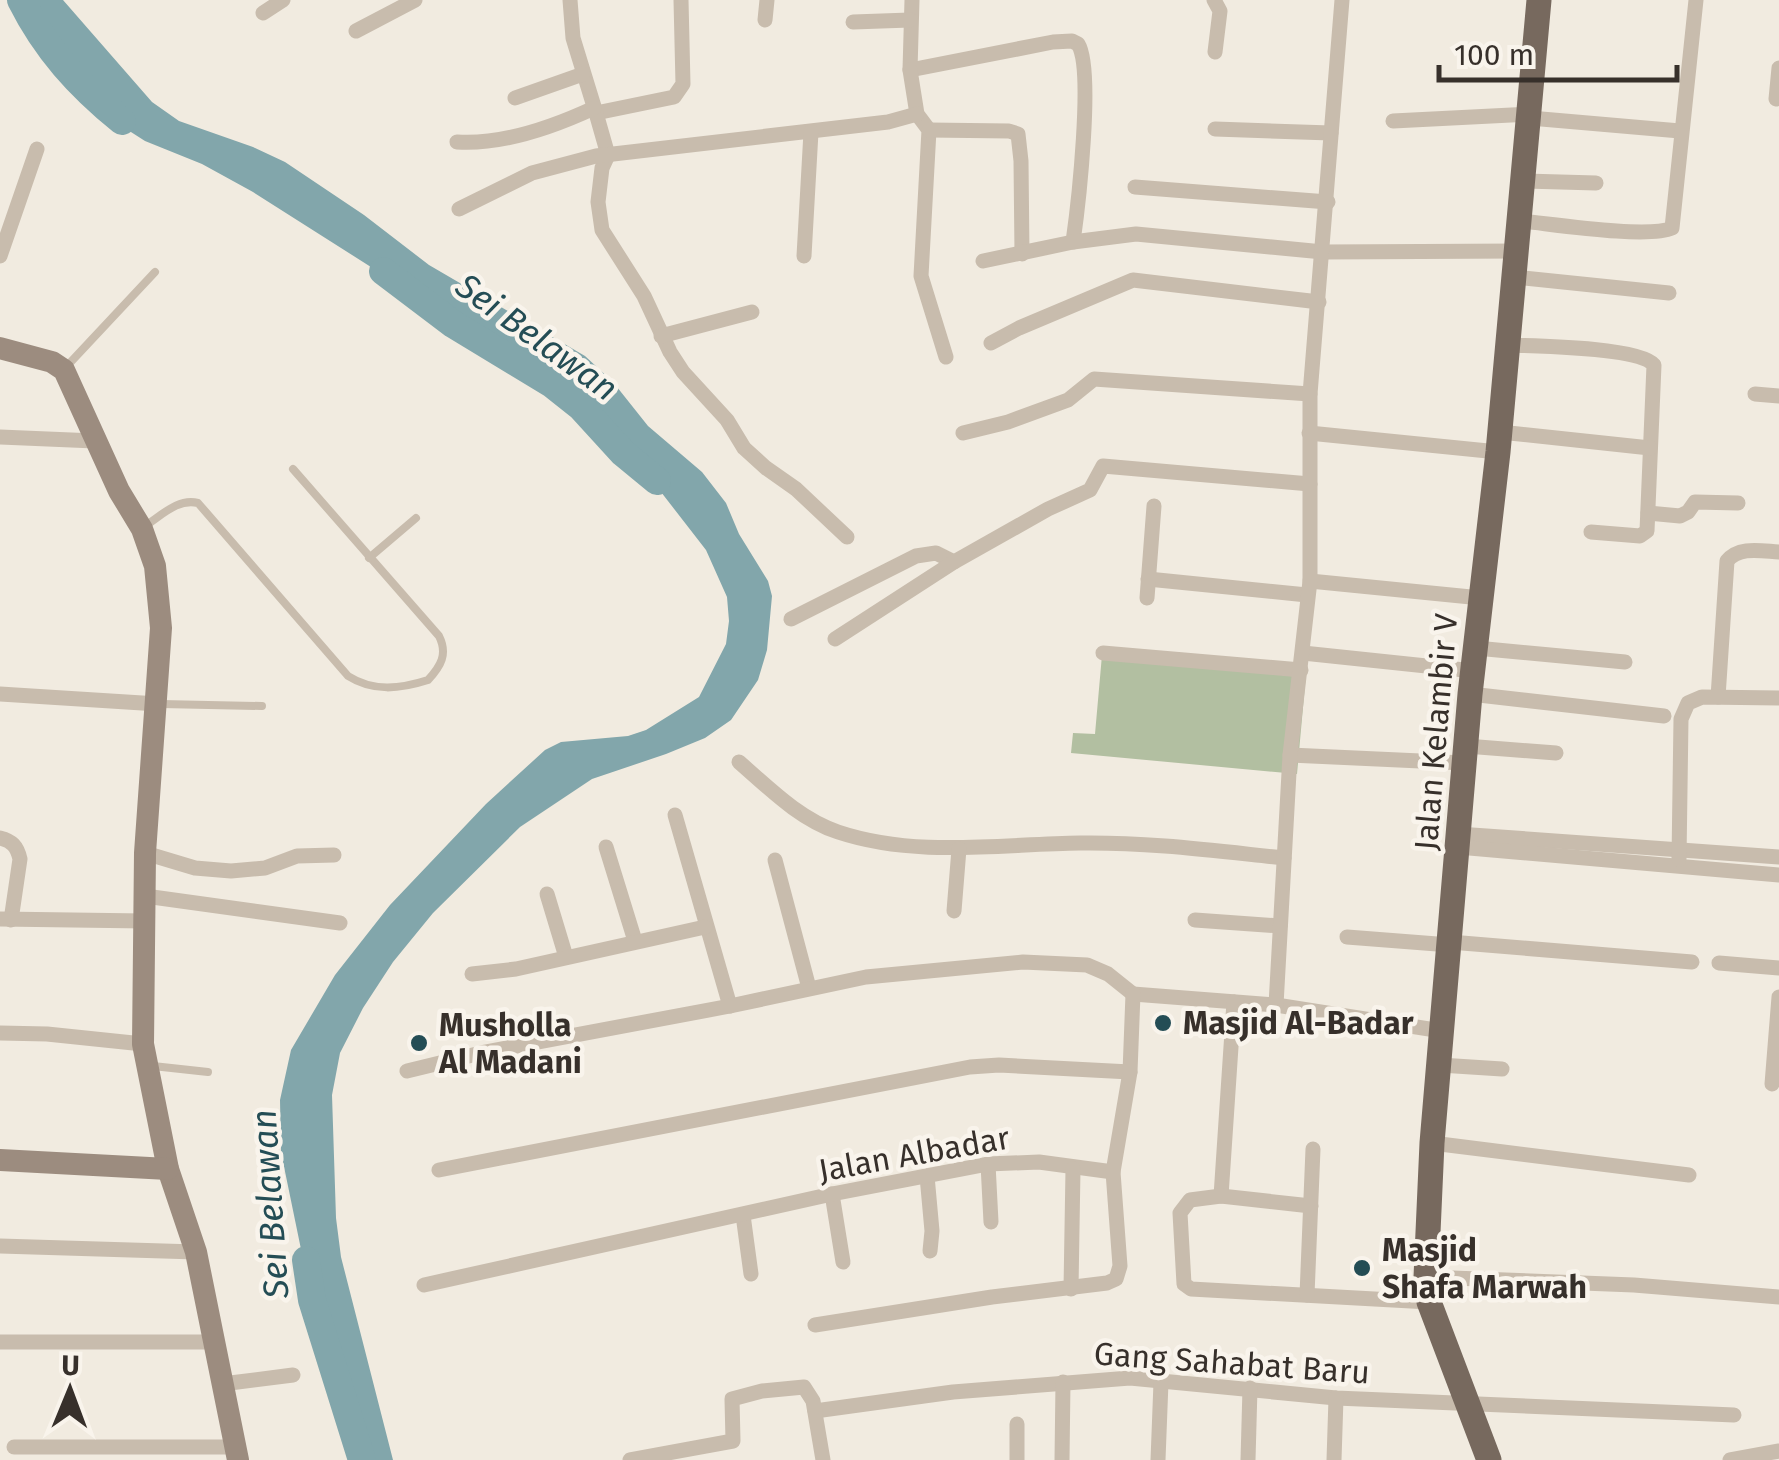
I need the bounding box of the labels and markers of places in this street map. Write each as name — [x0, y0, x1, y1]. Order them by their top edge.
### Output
place label: Masjid Al-Badar — [1183, 1004, 1414, 1042]
place label: Musholla Al Madani — [438, 1006, 582, 1081]
marker: Masjid Al-Badar — [1152, 1012, 1174, 1034]
marker: Musholla Al Madani — [408, 1032, 430, 1054]
place label: Masjid Shafa Marwah — [1382, 1231, 1587, 1306]
marker: Masjid Shafa Marwah — [1351, 1257, 1373, 1279]

